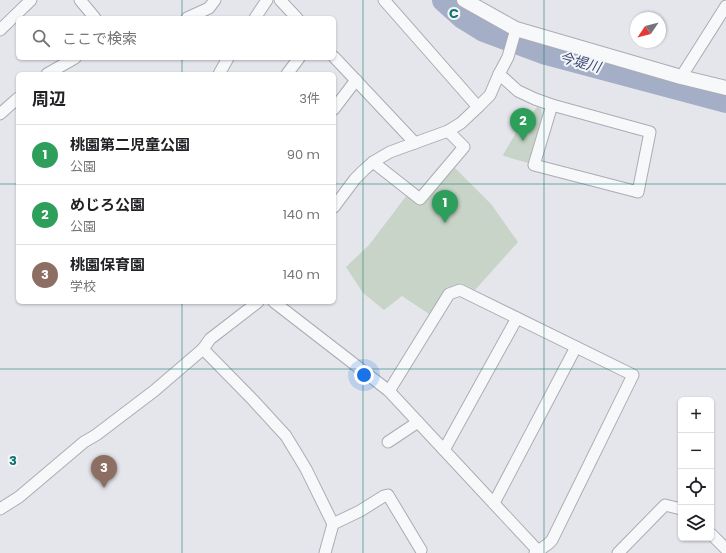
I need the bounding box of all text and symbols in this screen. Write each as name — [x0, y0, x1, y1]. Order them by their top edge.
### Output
text: C — [449, 4, 459, 23]
north arrow — [630, 12, 666, 48]
search box — [16, 16, 336, 60]
icon: search — [30, 27, 52, 49]
text: ここで検索 — [62, 28, 137, 49]
water label: 今堤川 — [557, 47, 605, 78]
text: 周辺 — [32, 87, 66, 111]
text: 3件 — [299, 89, 320, 108]
pin: 2 — [510, 108, 536, 141]
text: 桃園第二児童公園 — [70, 134, 190, 155]
text: 1 — [43, 145, 47, 164]
text: 90 m — [287, 145, 320, 164]
text: 公園 — [70, 157, 96, 176]
pin: 1 — [432, 190, 458, 223]
text: めじろ公園 — [70, 194, 145, 215]
text: 2 — [41, 205, 49, 224]
text: 140 m — [283, 205, 320, 224]
text: 公園 — [70, 217, 96, 236]
text: 桃園保育園 — [70, 254, 145, 275]
text: 3 — [41, 265, 49, 284]
text: 140 m — [283, 265, 320, 284]
text: 学校 — [70, 277, 96, 296]
your location — [354, 365, 374, 385]
map controls — [678, 397, 714, 541]
button: + — [678, 397, 714, 433]
button: − — [678, 433, 714, 469]
text: 3 — [9, 451, 17, 470]
pin: 3 — [91, 455, 117, 488]
button: locate — [678, 469, 714, 505]
button: layers — [678, 505, 714, 541]

